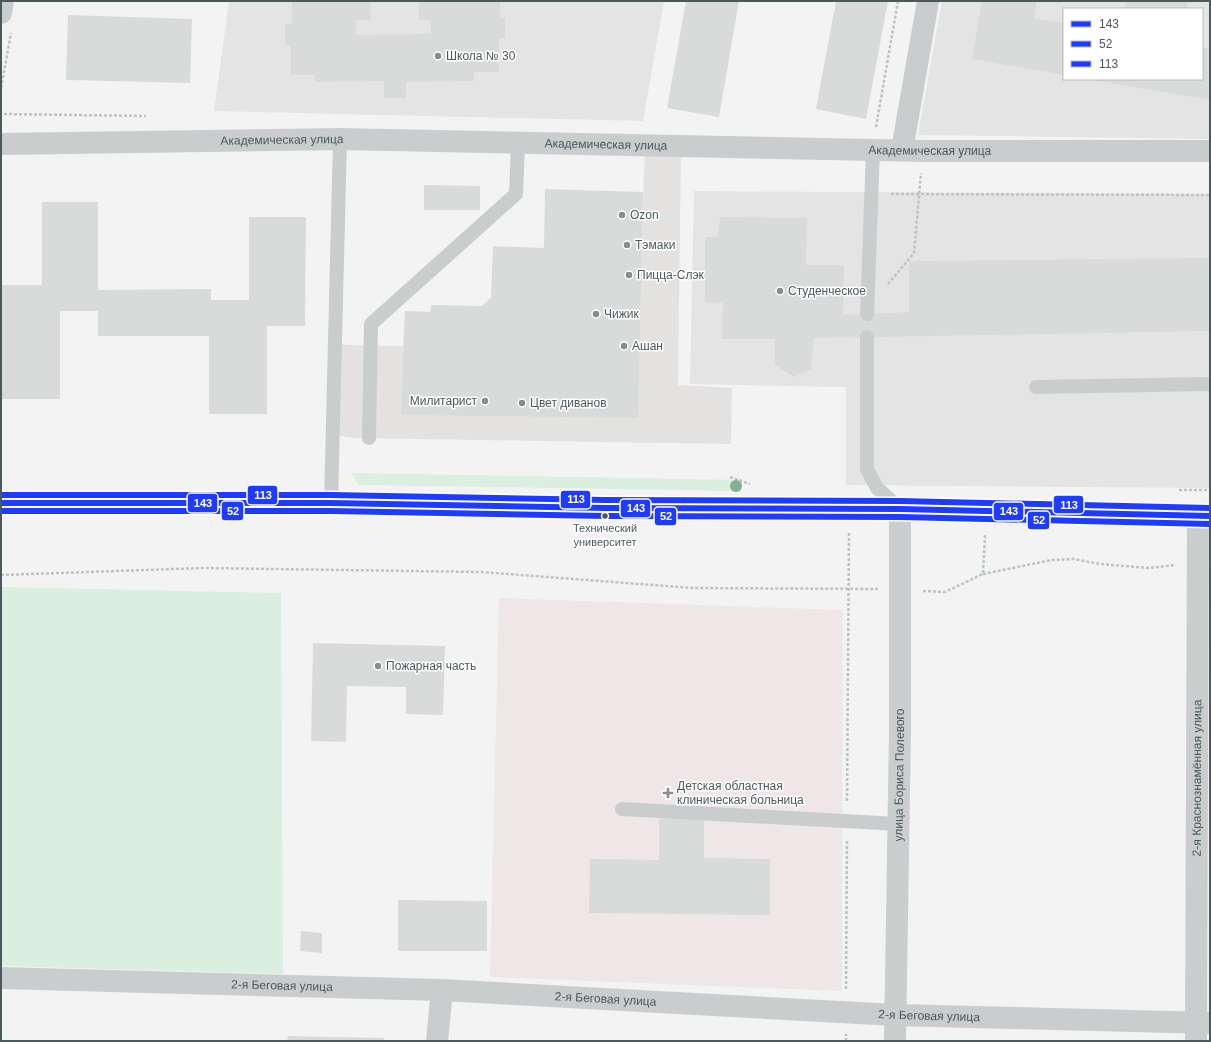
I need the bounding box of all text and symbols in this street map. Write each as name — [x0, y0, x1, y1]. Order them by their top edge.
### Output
legend — [1063, 8, 1203, 80]
text: 143 — [1099, 17, 1119, 31]
text: 52 — [1099, 37, 1113, 51]
place label: Школа № 30 — [446, 49, 516, 63]
marker: Школа № 30 — [433, 51, 443, 61]
text: 113 — [1099, 57, 1118, 71]
street label: Академическая улица — [220, 132, 344, 148]
street label: Академическая улица — [544, 136, 668, 153]
street label: Академическая улица — [868, 143, 992, 158]
place label: Ozon — [630, 208, 659, 222]
marker: Ozon — [617, 210, 627, 220]
place label: Тэмаки — [635, 238, 675, 252]
marker: Тэмаки — [622, 240, 632, 250]
place label: Пицца-Слэк — [637, 268, 705, 282]
marker: Пицца-Слэк — [624, 270, 634, 280]
place label: Студенческое — [788, 284, 866, 298]
marker: Студенческое — [775, 286, 785, 296]
place label: Чижик — [604, 307, 639, 321]
marker: Чижик — [591, 309, 601, 319]
place label: Ашан — [632, 339, 663, 353]
marker: Ашан — [619, 341, 629, 351]
place label: Милитарист — [410, 394, 478, 408]
marker: Милитарист — [480, 396, 490, 406]
place label: Цвет диванов — [530, 396, 607, 410]
marker: Цвет диванов — [517, 398, 527, 408]
line badge: 113 — [247, 485, 278, 505]
text: 113 — [254, 489, 272, 501]
line badge: 113 — [560, 490, 591, 509]
line badge: 143 — [187, 493, 218, 513]
text: 113 — [567, 493, 585, 505]
line badge: 113 — [1053, 495, 1084, 514]
text: 143 — [194, 497, 212, 509]
line badge: 143 — [620, 499, 651, 518]
text: 113 — [1060, 499, 1078, 511]
line badge: 52 — [221, 501, 244, 521]
text: 143 — [627, 502, 645, 514]
line badge: 143 — [993, 502, 1024, 521]
text: 52 — [227, 505, 239, 517]
text: 143 — [1000, 505, 1018, 517]
line badge: 52 — [654, 507, 677, 526]
text: 52 — [660, 510, 672, 522]
marker: Технический университет — [600, 511, 610, 521]
line badge: 52 — [1027, 511, 1050, 530]
text: 52 — [1033, 514, 1045, 526]
place label: Технический университет — [573, 522, 637, 548]
place label: Пожарная часть — [386, 659, 476, 673]
marker: Пожарная часть — [373, 661, 383, 671]
street label: 2-я Краснознамённая улица — [1190, 699, 1204, 856]
street label: улица Бориса Полевого — [891, 708, 907, 842]
place label: Детская областная клиническая больница — [677, 779, 804, 807]
marker: Детская областная клиническая больница — [662, 787, 674, 799]
street label: 2-я Беговая улица — [231, 977, 333, 994]
street label: 2-я Беговая улица — [554, 989, 657, 1009]
street label: 2-я Беговая улица — [878, 1007, 980, 1024]

